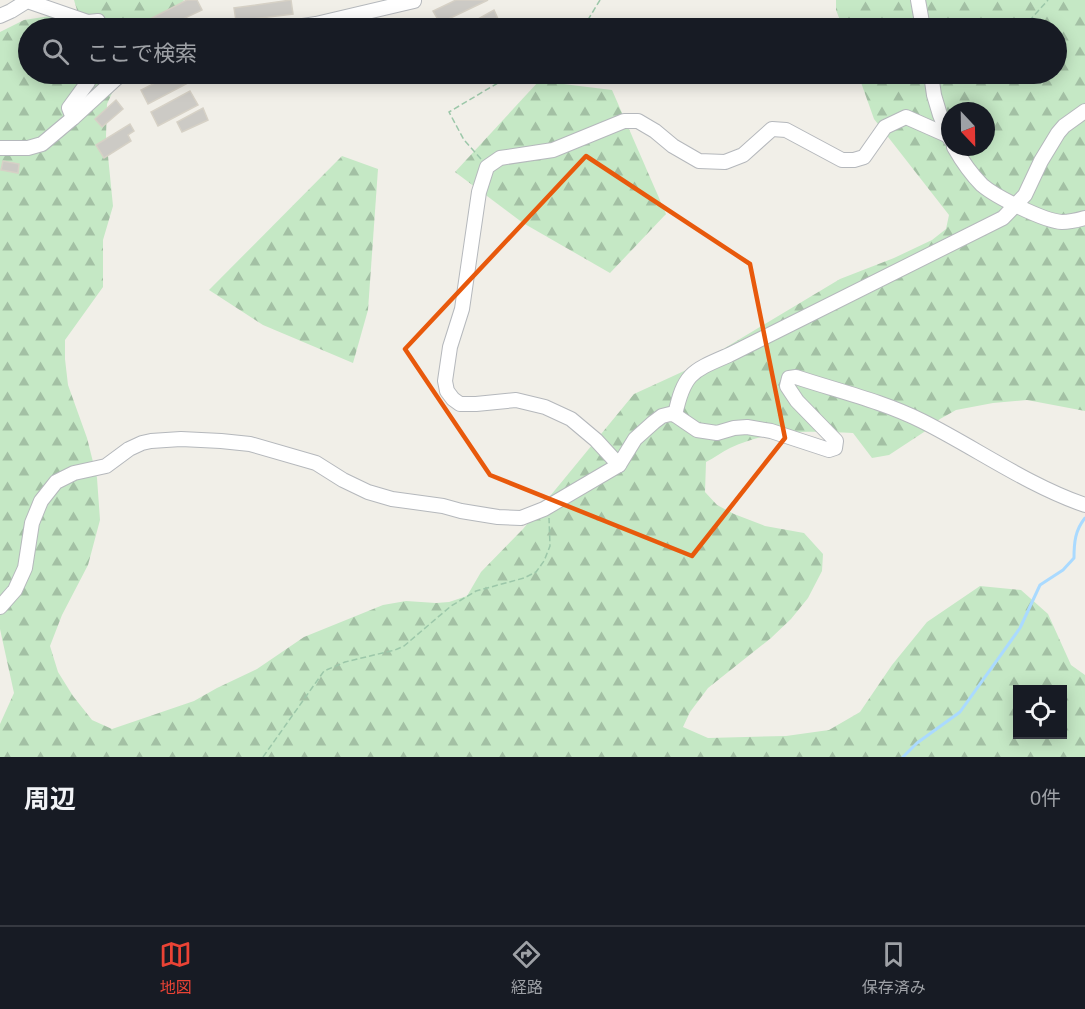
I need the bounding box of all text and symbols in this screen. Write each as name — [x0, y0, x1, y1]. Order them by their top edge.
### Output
search box — [18, 18, 1067, 84]
icon: search — [39, 35, 72, 68]
text: ここで検索 — [87, 41, 197, 66]
north arrow — [941, 102, 995, 156]
map controls — [1013, 685, 1067, 739]
button: locate — [1013, 685, 1067, 739]
text: 周辺 — [24, 784, 76, 814]
text: 0件 — [1030, 787, 1061, 809]
tab: 地図 — [159, 938, 192, 998]
tab: 経路 — [510, 938, 543, 998]
tab: 保存済み — [862, 938, 926, 998]

